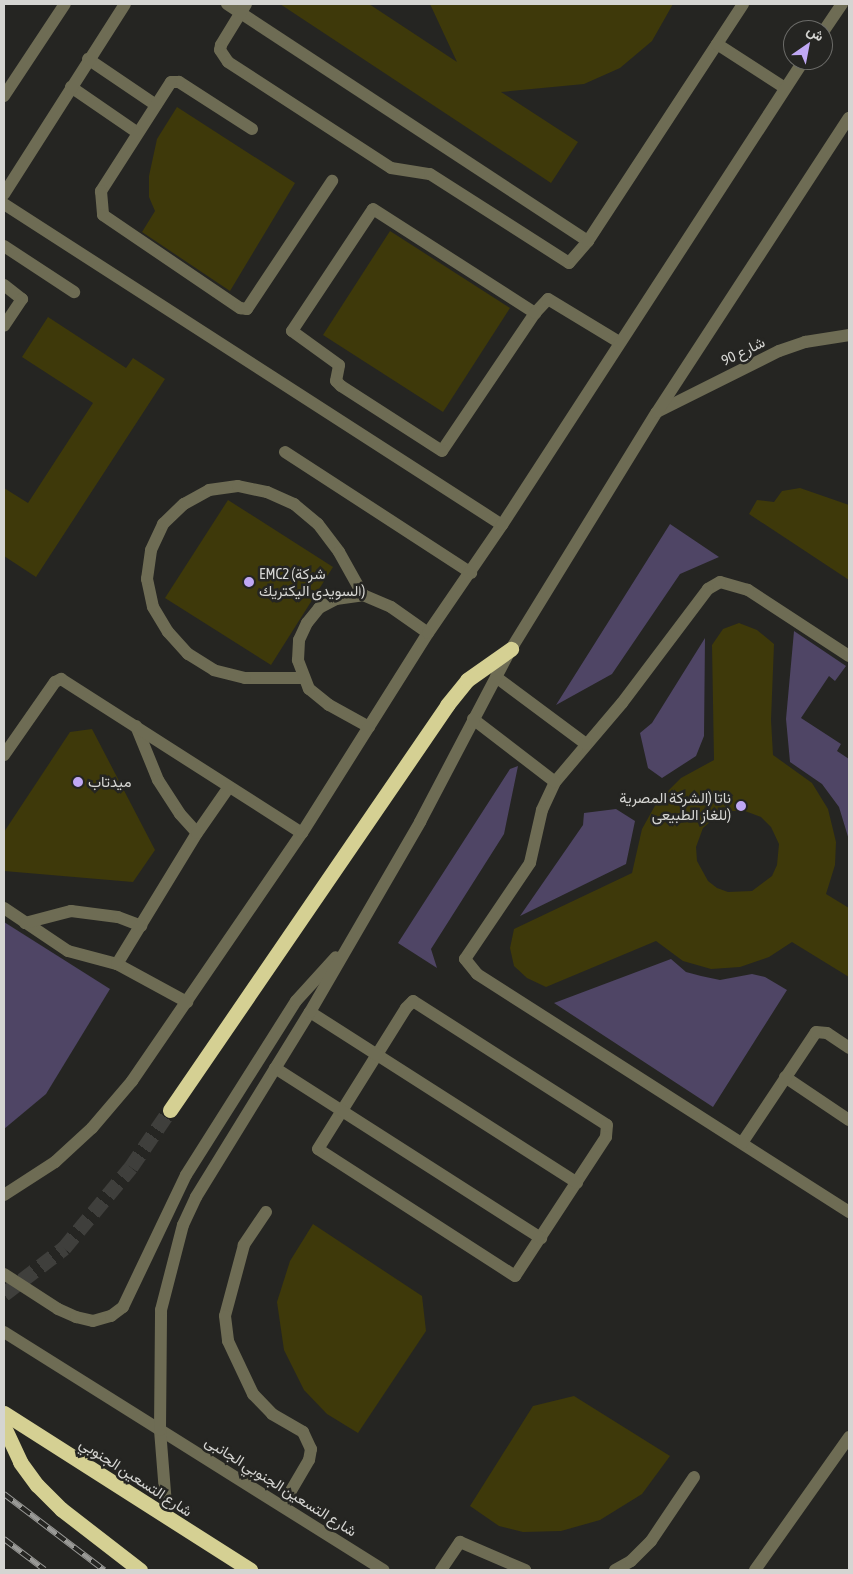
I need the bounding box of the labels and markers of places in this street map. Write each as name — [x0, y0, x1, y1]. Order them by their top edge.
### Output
place label: EMC2 (شركة السويدى اليكتريك) — [259, 564, 365, 599]
marker: EMC2 (شركة السويدى اليكتريك) — [243, 576, 255, 588]
place label: ميدتاب — [88, 773, 131, 791]
marker: ميدتاب — [72, 776, 84, 788]
place label: ناتا (الشركة المصرية للغاز الطبيعى) — [619, 788, 731, 823]
marker: ناتا (الشركة المصرية للغاز الطبيعى) — [735, 800, 747, 812]

